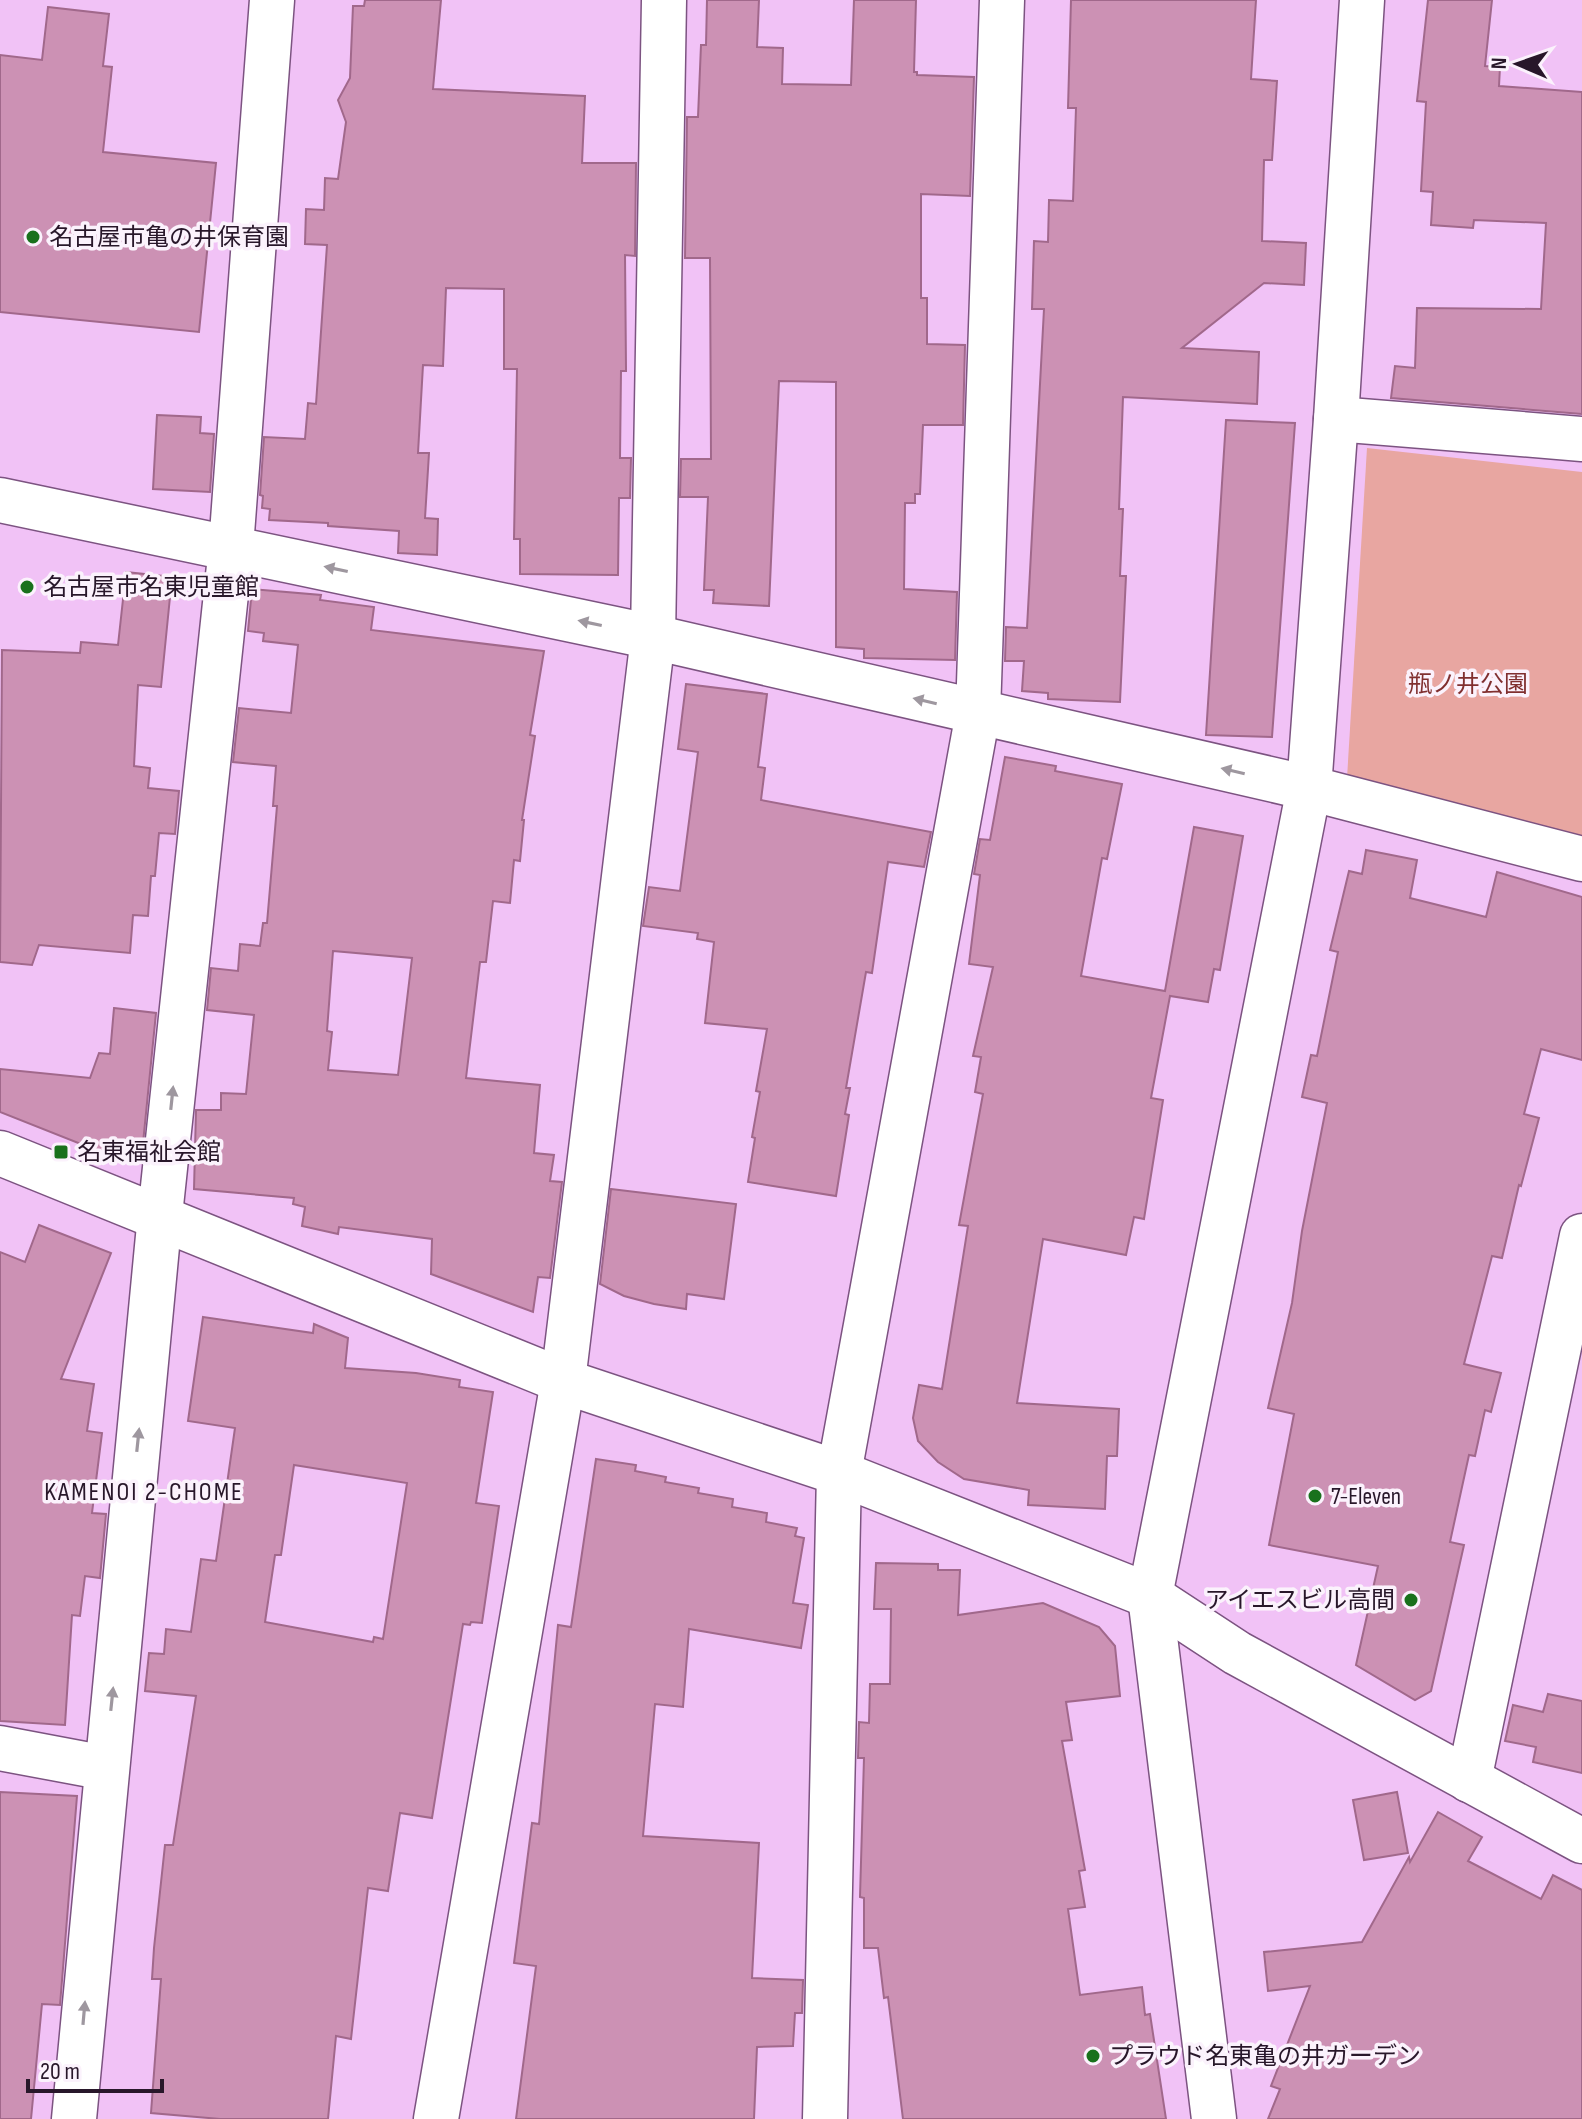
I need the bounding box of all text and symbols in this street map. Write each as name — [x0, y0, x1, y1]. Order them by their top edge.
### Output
north arrow — [1478, 24, 1558, 104]
text: N — [1486, 57, 1513, 70]
place label: 名古屋市亀の井保育園 — [49, 223, 289, 252]
marker: 名古屋市亀の井保育園 — [24, 228, 42, 246]
one-way arrow — [323, 562, 348, 575]
place label: 名古屋市名東児童館 — [43, 573, 259, 602]
marker: 名古屋市名東児童館 — [18, 578, 36, 596]
one-way arrow — [577, 616, 602, 629]
park label: 瓶ノ井公園 — [1408, 670, 1528, 699]
one-way arrow — [912, 694, 937, 707]
one-way arrow — [1221, 764, 1246, 777]
one-way arrow — [166, 1085, 179, 1110]
place label: 名東福祉会館 — [77, 1138, 221, 1167]
marker: 名東福祉会館 — [52, 1143, 70, 1161]
one-way arrow — [131, 1427, 144, 1452]
district label: KAMENOI 2-CHOME — [44, 1477, 244, 1508]
place label: 7-Eleven — [1331, 1482, 1401, 1511]
marker: 7-Eleven — [1306, 1487, 1324, 1505]
place label: アイエスビル高間 — [1204, 1586, 1395, 1615]
marker: アイエスビル高間 — [1402, 1591, 1420, 1609]
one-way arrow — [106, 1686, 119, 1711]
one-way arrow — [77, 2000, 90, 2025]
place label: プラウド名東亀の井ガーデン — [1109, 2042, 1421, 2071]
scale bar — [28, 2043, 162, 2093]
marker: プラウド名東亀の井ガーデン — [1084, 2047, 1102, 2065]
text: 20 m — [40, 2057, 80, 2086]

